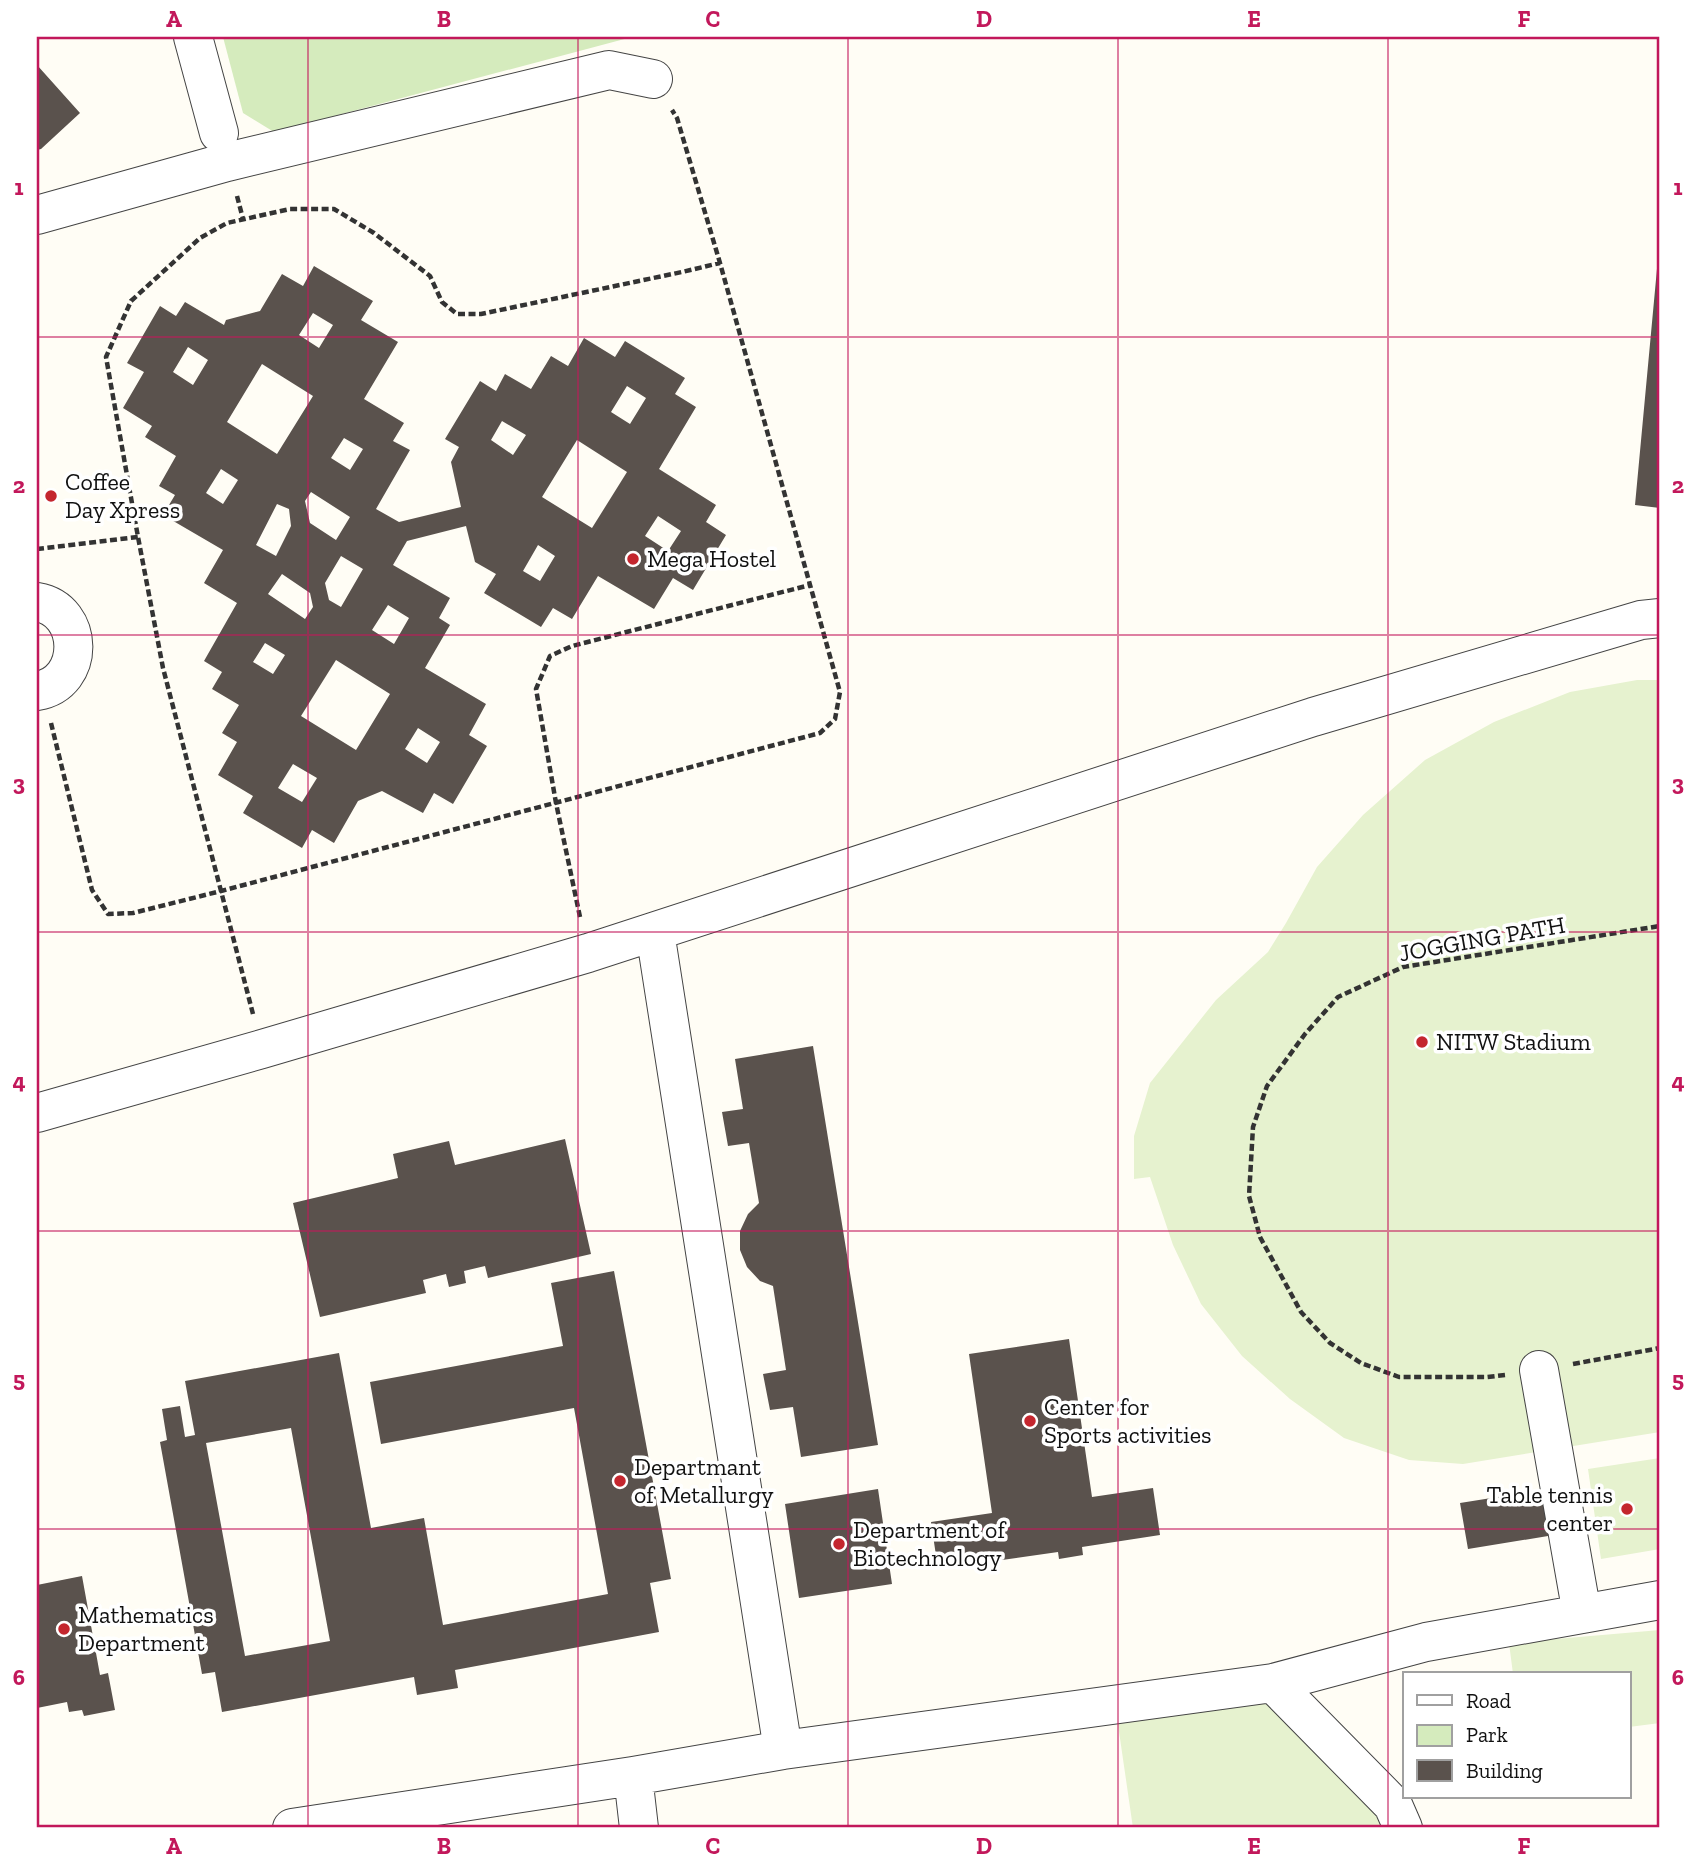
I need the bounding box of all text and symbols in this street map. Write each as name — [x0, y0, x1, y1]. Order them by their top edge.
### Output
text: A — [166, 5, 182, 33]
text: B — [437, 5, 451, 33]
text: C — [706, 5, 720, 33]
text: D — [976, 5, 992, 33]
text: E — [1247, 5, 1261, 33]
text: F — [1517, 5, 1531, 33]
text: 1 — [14, 173, 24, 201]
text: 1 — [1673, 173, 1683, 201]
place label: Coffee Day Xpress — [65, 467, 180, 524]
text: 2 — [13, 471, 25, 499]
text: 2 — [1672, 471, 1684, 499]
marker: Coffee Day Xpress — [43, 488, 59, 504]
place label: Mega Hostel — [647, 544, 776, 573]
marker: Mega Hostel — [625, 551, 641, 567]
text: 3 — [13, 769, 25, 797]
text: 3 — [1672, 769, 1684, 797]
street label: JOGGING PATH — [1397, 910, 1567, 967]
place label: NITW Stadium — [1436, 1027, 1591, 1056]
marker: NITW Stadium — [1414, 1034, 1430, 1050]
text: 4 — [12, 1067, 26, 1095]
text: 4 — [1671, 1067, 1685, 1095]
text: 5 — [13, 1365, 25, 1393]
text: 5 — [1672, 1365, 1684, 1393]
place label: Center for Sports activities — [1044, 1392, 1212, 1449]
marker: Center for Sports activities — [1022, 1413, 1038, 1429]
place label: Departmant of Metallurgy — [634, 1452, 774, 1509]
marker: Departmant of Metallurgy — [612, 1473, 628, 1489]
place label: Table tennis center — [1486, 1480, 1613, 1537]
marker: Table tennis center — [1619, 1501, 1635, 1517]
place label: Department of Biotechnology — [853, 1515, 1007, 1572]
marker: Department of Biotechnology — [831, 1536, 847, 1552]
place label: Mathematics Department — [78, 1600, 214, 1657]
marker: Mathematics Department — [56, 1621, 72, 1637]
text: 6 — [13, 1663, 25, 1691]
text: 6 — [1672, 1663, 1684, 1691]
legend — [1403, 1672, 1630, 1798]
text: Road — [1466, 1688, 1512, 1713]
text: Park — [1466, 1722, 1508, 1747]
text: Building — [1466, 1758, 1543, 1783]
text: A — [166, 1832, 182, 1860]
text: B — [437, 1832, 451, 1860]
text: C — [706, 1832, 720, 1860]
text: D — [976, 1832, 992, 1860]
text: E — [1247, 1832, 1261, 1860]
text: F — [1517, 1832, 1531, 1860]

